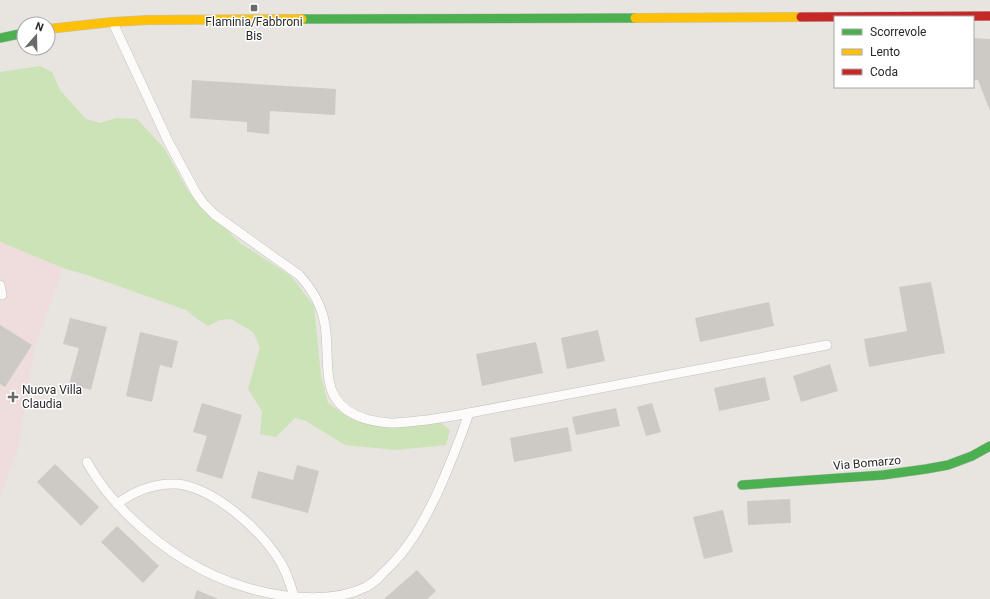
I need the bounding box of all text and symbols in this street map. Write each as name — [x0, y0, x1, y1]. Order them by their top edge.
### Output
marker: Flaminia/Fabbroni Bis — [249, 3, 259, 13]
place label: Flaminia/Fabbroni Bis — [205, 15, 303, 43]
north arrow — [16, 16, 56, 56]
legend — [834, 16, 974, 88]
text: N — [33, 20, 45, 35]
text: Scorrevole — [870, 25, 926, 39]
text: Lento — [870, 45, 900, 59]
text: Coda — [870, 65, 898, 79]
place label: Nuova Villa Claudia — [22, 383, 82, 411]
marker: Nuova Villa Claudia — [7, 391, 19, 403]
street label: Via Bomarzo — [832, 453, 902, 473]

